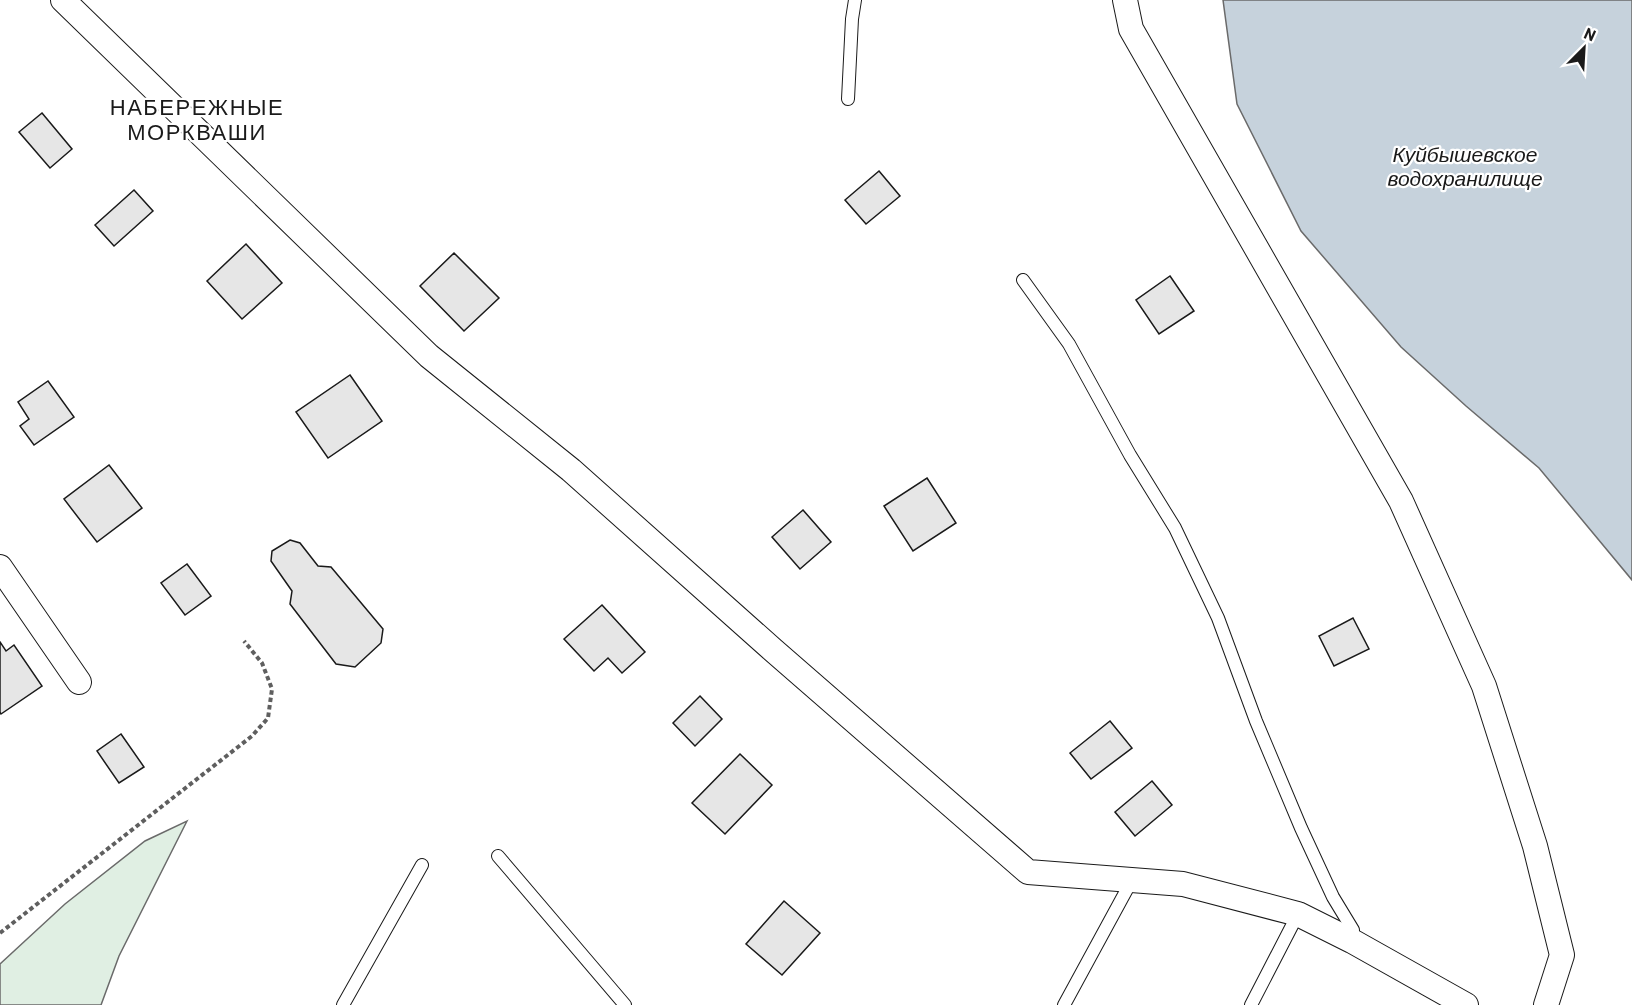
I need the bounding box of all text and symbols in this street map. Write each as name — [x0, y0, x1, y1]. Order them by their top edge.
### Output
north arrow — [1554, 18, 1614, 78]
text: N — [1582, 23, 1599, 45]
district label: НАБЕРЕЖНЫЕ МОРКВАШИ — [110, 93, 284, 144]
water label: Куйбышевское водохранилище — [1387, 141, 1543, 190]

